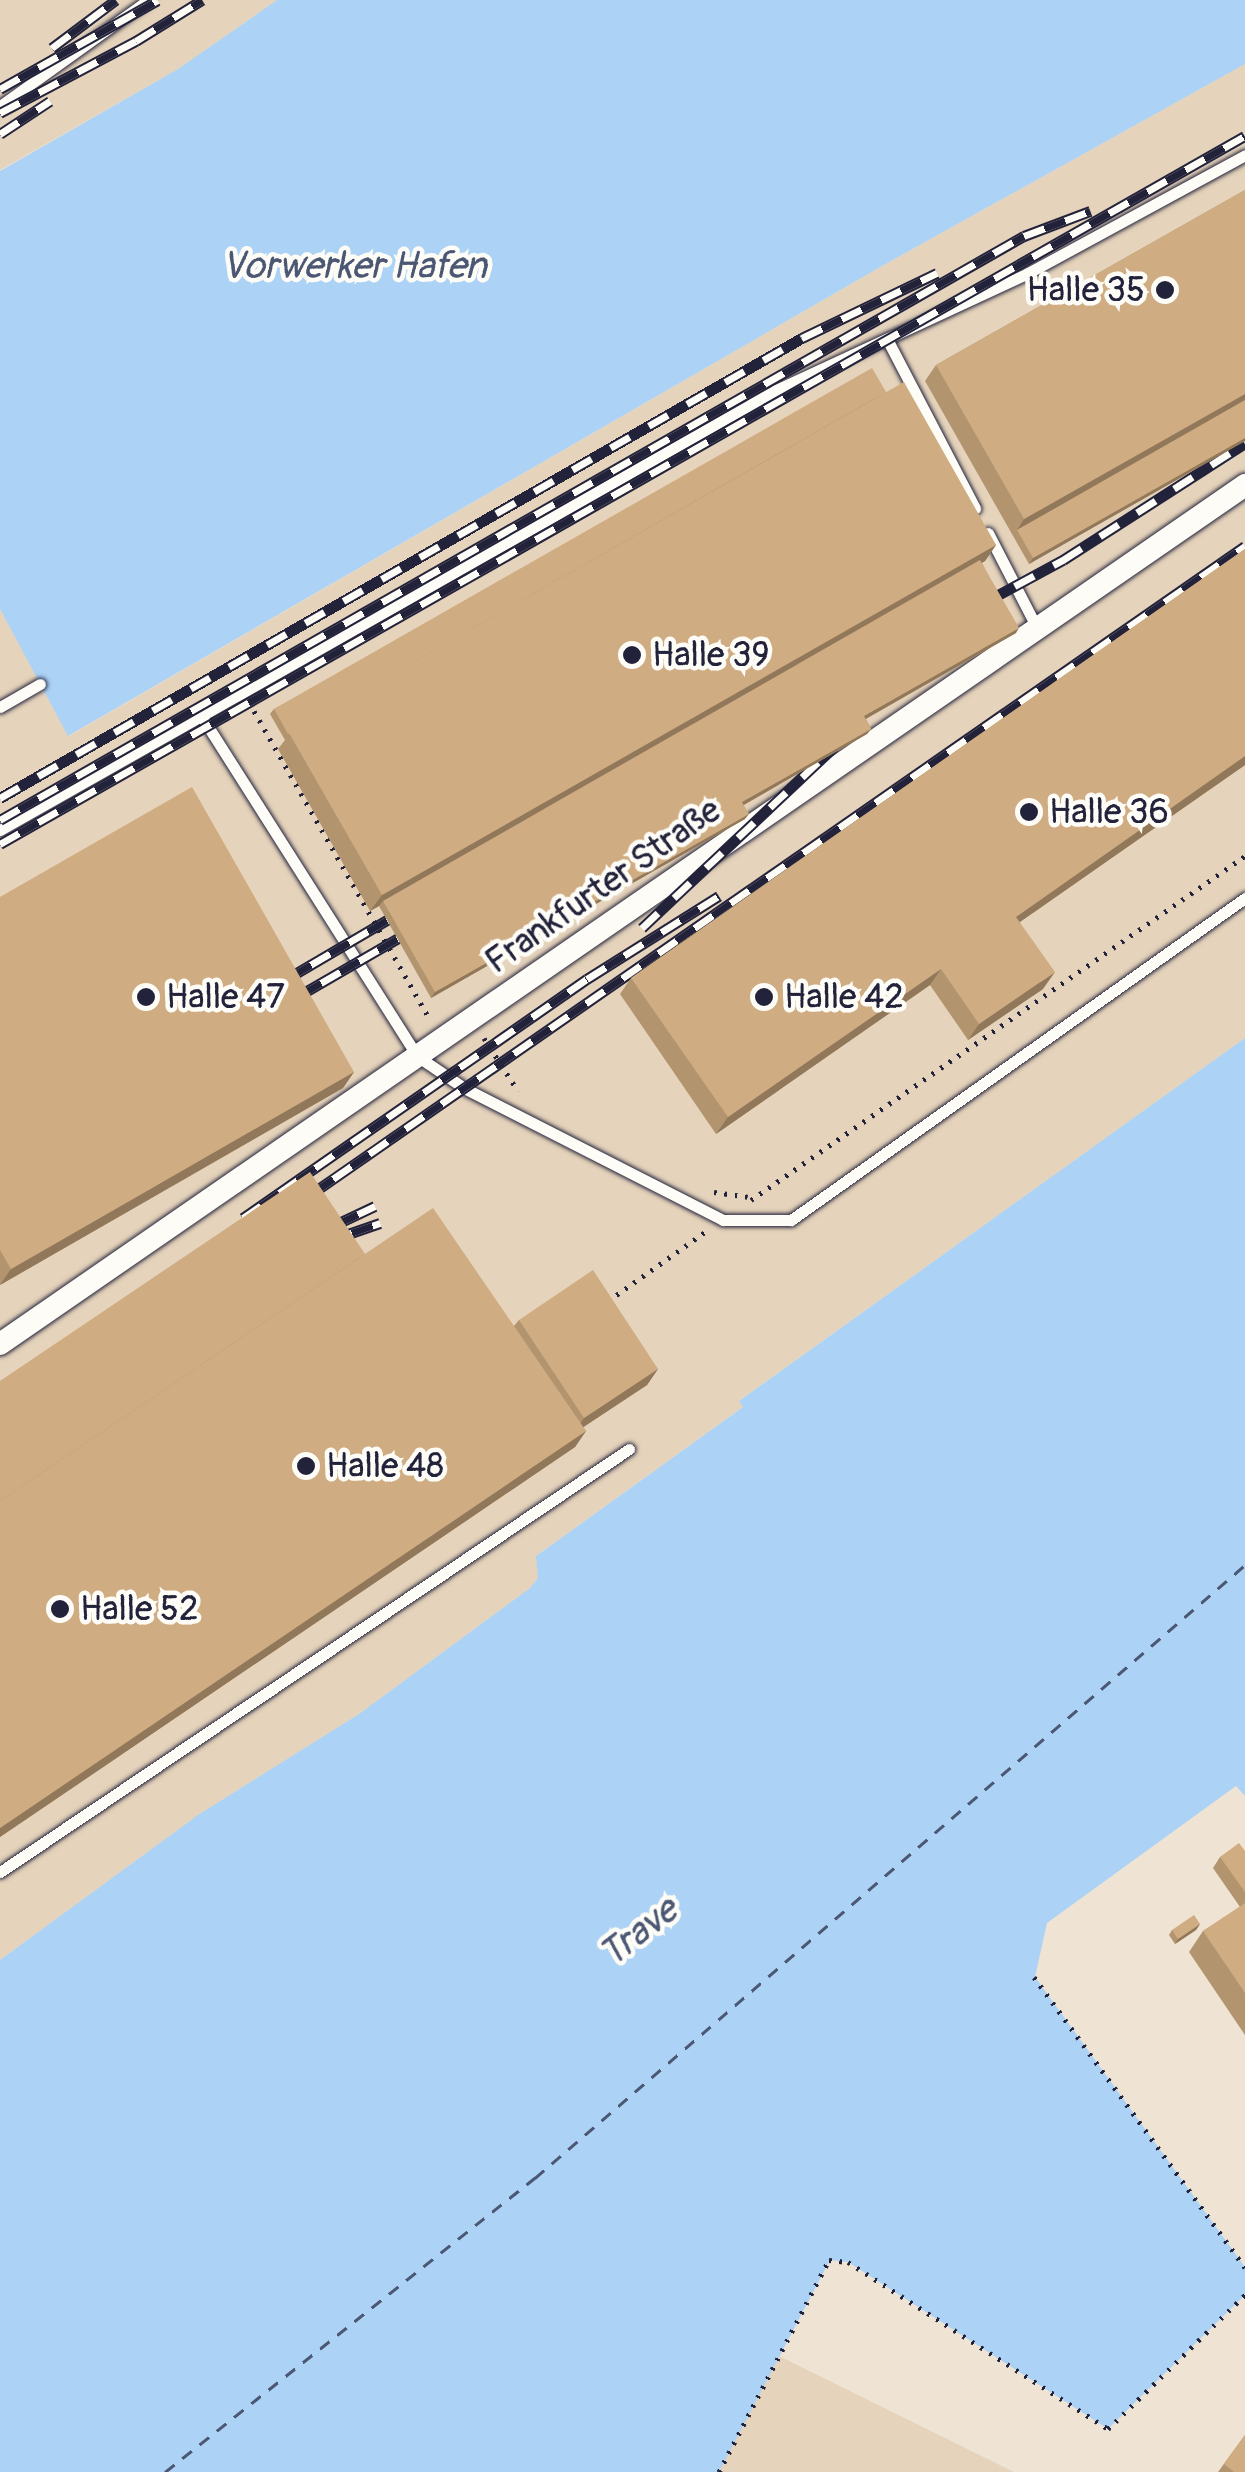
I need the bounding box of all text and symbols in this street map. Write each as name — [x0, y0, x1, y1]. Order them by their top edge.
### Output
water label: Vorwerker Hafen — [221, 244, 487, 290]
place label: Halle 35 — [1027, 269, 1145, 311]
marker: Halle 35 — [1154, 279, 1176, 301]
place label: Halle 39 — [652, 634, 769, 676]
marker: Halle 39 — [621, 644, 643, 666]
street label: Frankfurter Straße — [477, 789, 729, 983]
place label: Halle 36 — [1049, 791, 1169, 833]
marker: Halle 36 — [1018, 801, 1040, 823]
place label: Halle 47 — [166, 976, 285, 1018]
place label: Halle 42 — [784, 976, 904, 1018]
marker: Halle 47 — [135, 986, 157, 1008]
marker: Halle 42 — [753, 986, 775, 1008]
place label: Halle 48 — [326, 1445, 444, 1487]
marker: Halle 48 — [295, 1455, 317, 1477]
place label: Halle 52 — [80, 1588, 198, 1630]
marker: Halle 52 — [49, 1598, 71, 1620]
water label: Trave — [591, 1888, 687, 1978]

